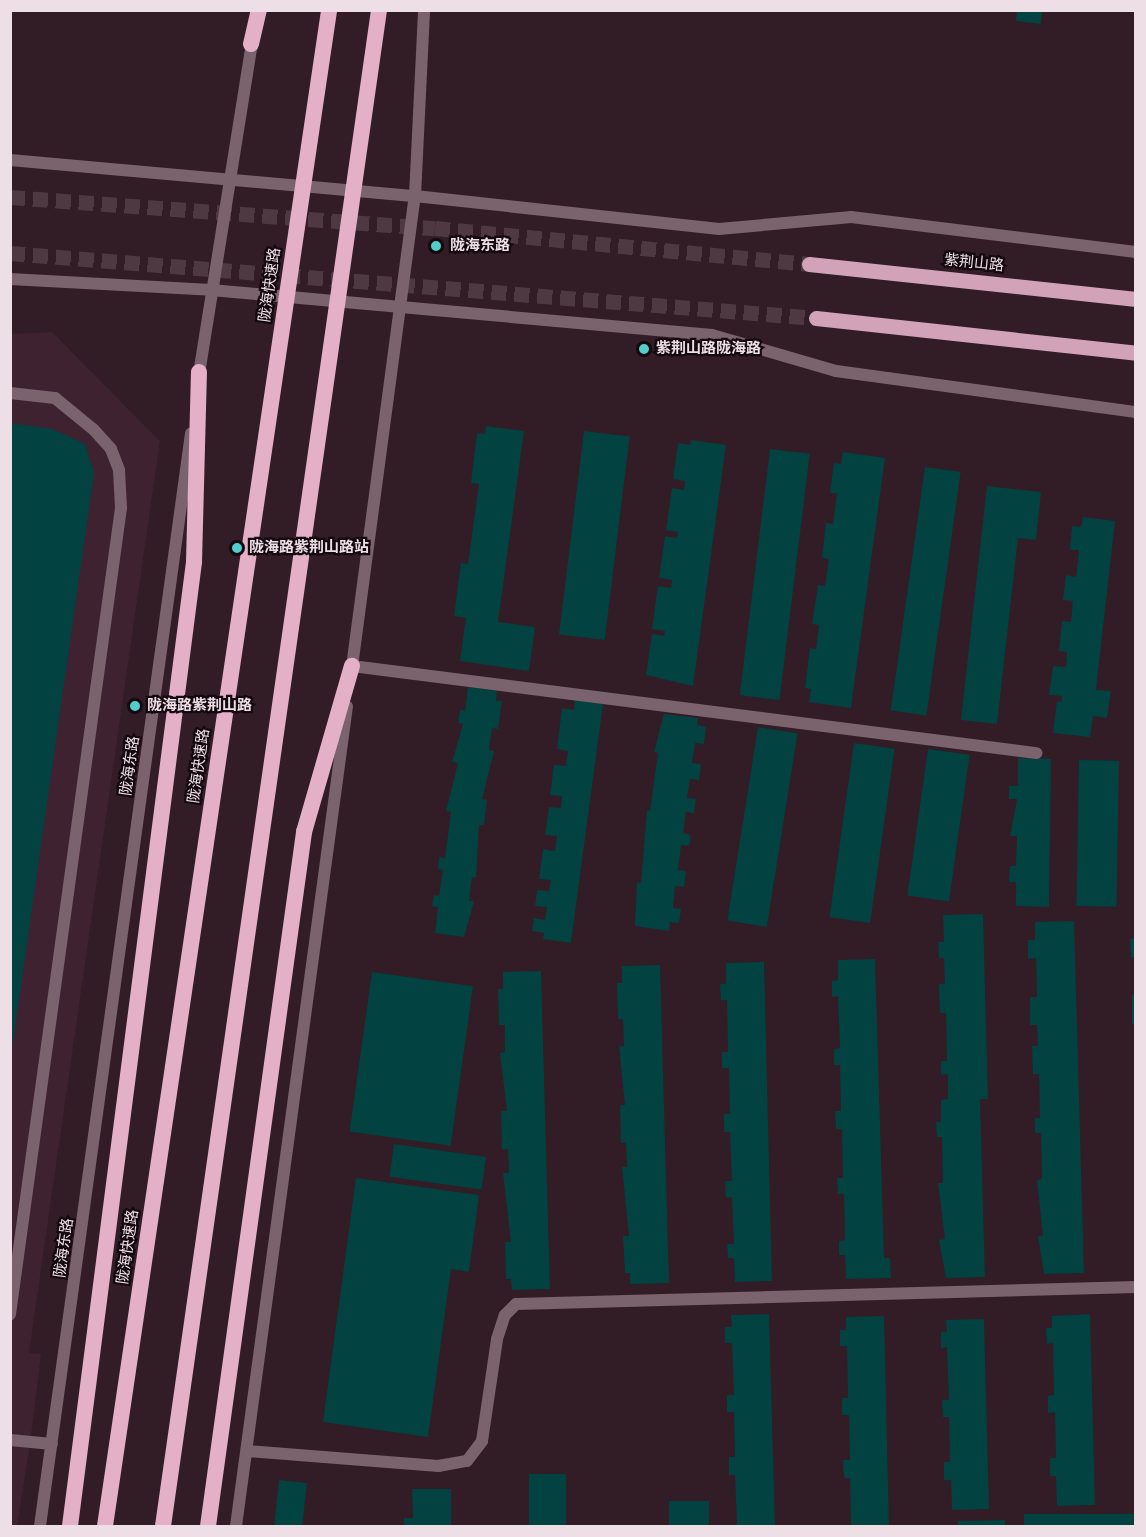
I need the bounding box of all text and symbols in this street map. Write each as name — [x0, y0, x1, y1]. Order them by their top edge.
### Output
marker: 陇海东路 — [427, 237, 445, 255]
place label: 陇海东路 — [450, 237, 510, 255]
street label: 陇海快速路 — [256, 247, 284, 323]
street label: 紫荆山路 — [943, 251, 1005, 275]
place label: 紫荆山路陇海路 — [656, 340, 761, 358]
marker: 紫荆山路陇海路 — [637, 342, 651, 356]
place label: 陇海路紫荆山路站 — [249, 539, 369, 557]
marker: 陇海路紫荆山路站 — [230, 541, 244, 555]
place label: 陇海路紫荆山路 — [147, 697, 252, 715]
marker: 陇海路紫荆山路 — [128, 699, 142, 713]
street label: 陇海快速路 — [185, 728, 213, 804]
street label: 陇海东路 — [117, 735, 143, 797]
street label: 陇海快速路 — [114, 1209, 142, 1285]
street label: 陇海东路 — [51, 1217, 77, 1279]

